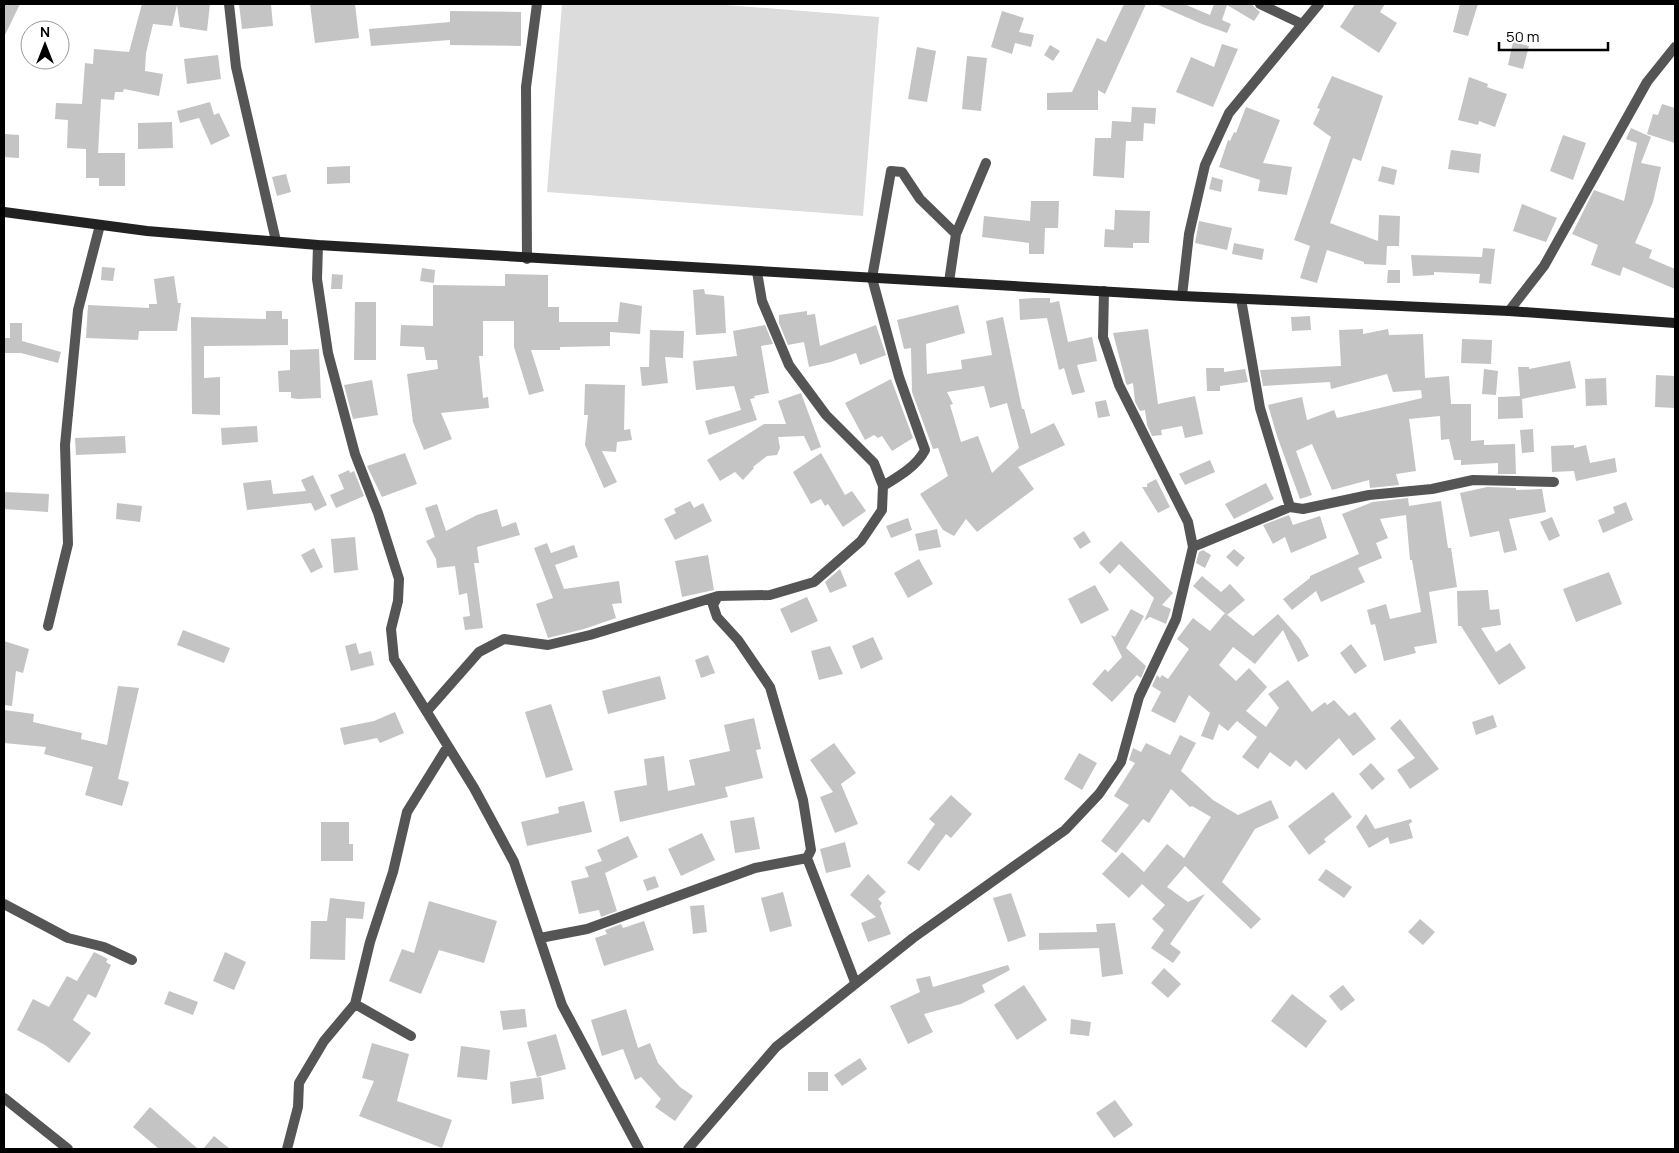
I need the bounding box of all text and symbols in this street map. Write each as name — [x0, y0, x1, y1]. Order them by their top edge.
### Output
north arrow — [20, 20, 70, 70]
scale bar — [1499, 20, 1608, 52]
text: N — [40, 22, 50, 41]
text: 50 m — [1506, 26, 1540, 47]

